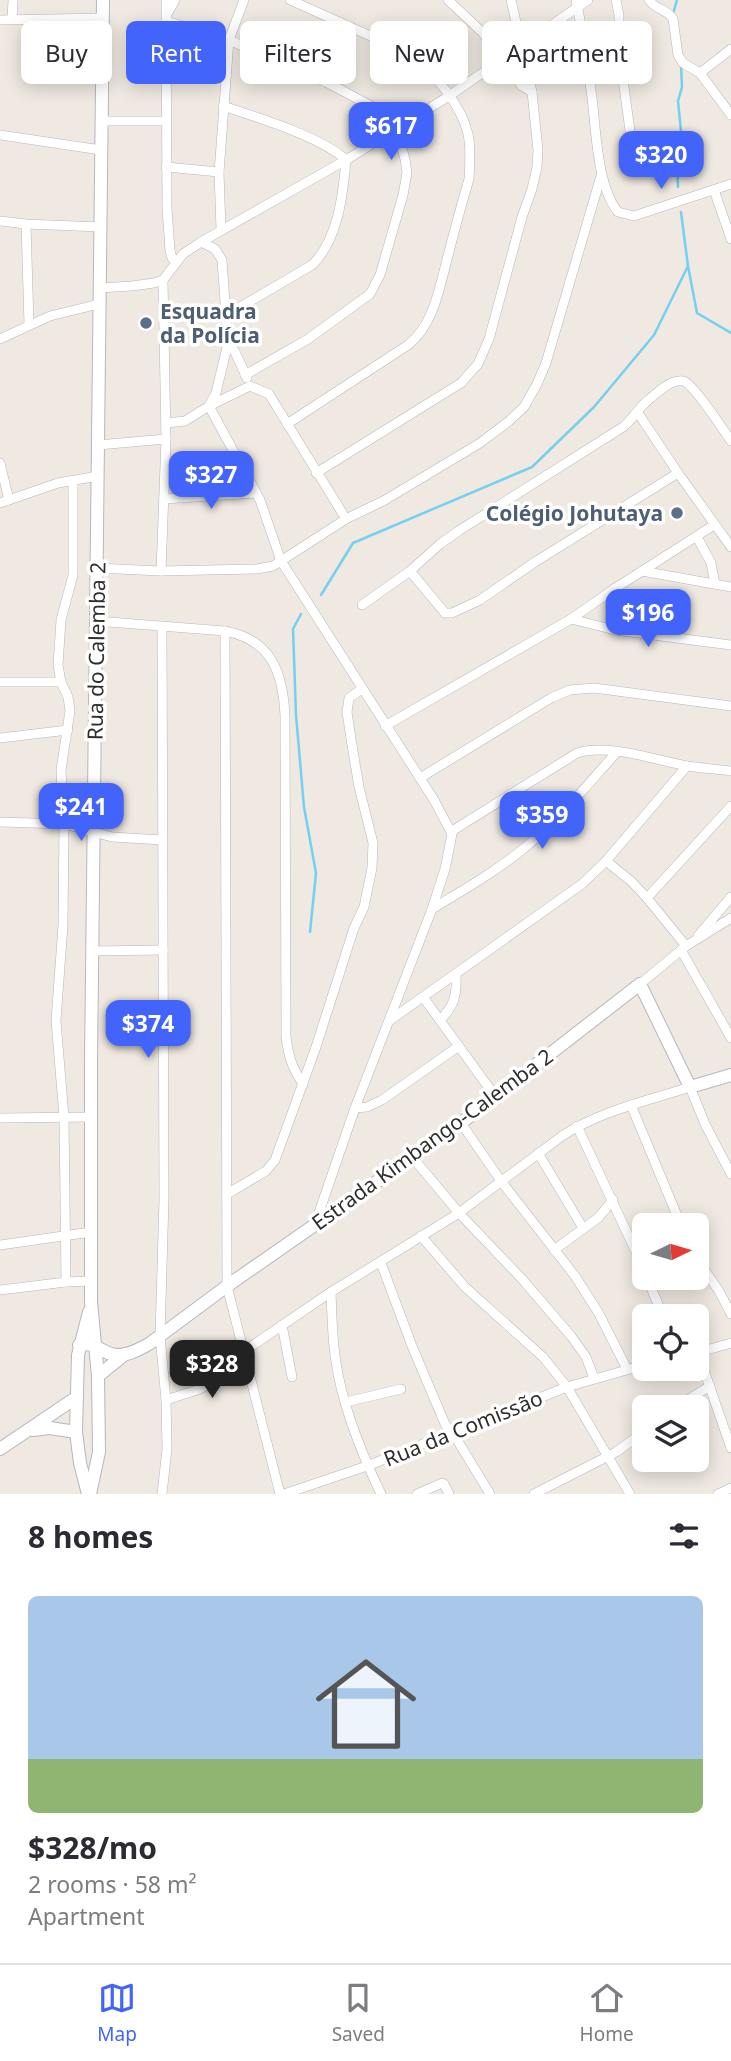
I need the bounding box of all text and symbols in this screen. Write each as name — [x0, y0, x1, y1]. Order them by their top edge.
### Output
chip: Buy — [21, 21, 112, 84]
chip: Rent — [126, 21, 226, 84]
chip: Filters — [240, 21, 356, 84]
chip: New — [370, 21, 468, 84]
chip: Apartment — [482, 21, 652, 84]
pin: $617 — [350, 102, 432, 162]
text: $617 — [365, 109, 417, 141]
pin: $320 — [620, 132, 702, 191]
text: $320 — [635, 138, 687, 170]
place label: Esquadra da Polícia — [160, 297, 260, 349]
marker: Esquadra da Polícia — [138, 315, 154, 331]
pin: $327 — [170, 452, 252, 511]
text: $327 — [185, 458, 237, 490]
place label: Colégio Johutaya — [486, 499, 663, 527]
marker: Colégio Johutaya — [669, 505, 685, 521]
street label: Rua do Calemba 2 — [80, 562, 112, 740]
pin: $196 — [607, 590, 689, 649]
text: $196 — [622, 596, 674, 628]
pin: $241 — [40, 784, 122, 843]
text: $241 — [55, 790, 107, 822]
pin: $359 — [501, 792, 583, 851]
text: $359 — [516, 798, 568, 830]
pin: $374 — [107, 1000, 189, 1060]
text: $374 — [122, 1007, 174, 1039]
street label: Estrada Kimbango-Calemba 2 — [306, 1042, 558, 1236]
north arrow — [632, 1213, 709, 1290]
map controls — [632, 1213, 709, 1472]
button: locate — [632, 1304, 709, 1381]
pin: $328 — [171, 1340, 253, 1400]
text: $328 — [186, 1347, 238, 1379]
street label: Rua da Comissão — [379, 1383, 547, 1473]
button: layers — [632, 1395, 709, 1472]
text: 8 homes — [28, 1516, 153, 1557]
icon: filters — [665, 1517, 703, 1555]
icon: home — [303, 1641, 429, 1767]
text: $328/mo — [28, 1827, 157, 1868]
text: 2 rooms · 58 m² — [28, 1868, 197, 1900]
text: Apartment — [28, 1900, 145, 1932]
tab: Map — [97, 1979, 137, 2047]
tab: Saved — [332, 1979, 385, 2047]
tab: Home — [580, 1979, 634, 2047]

